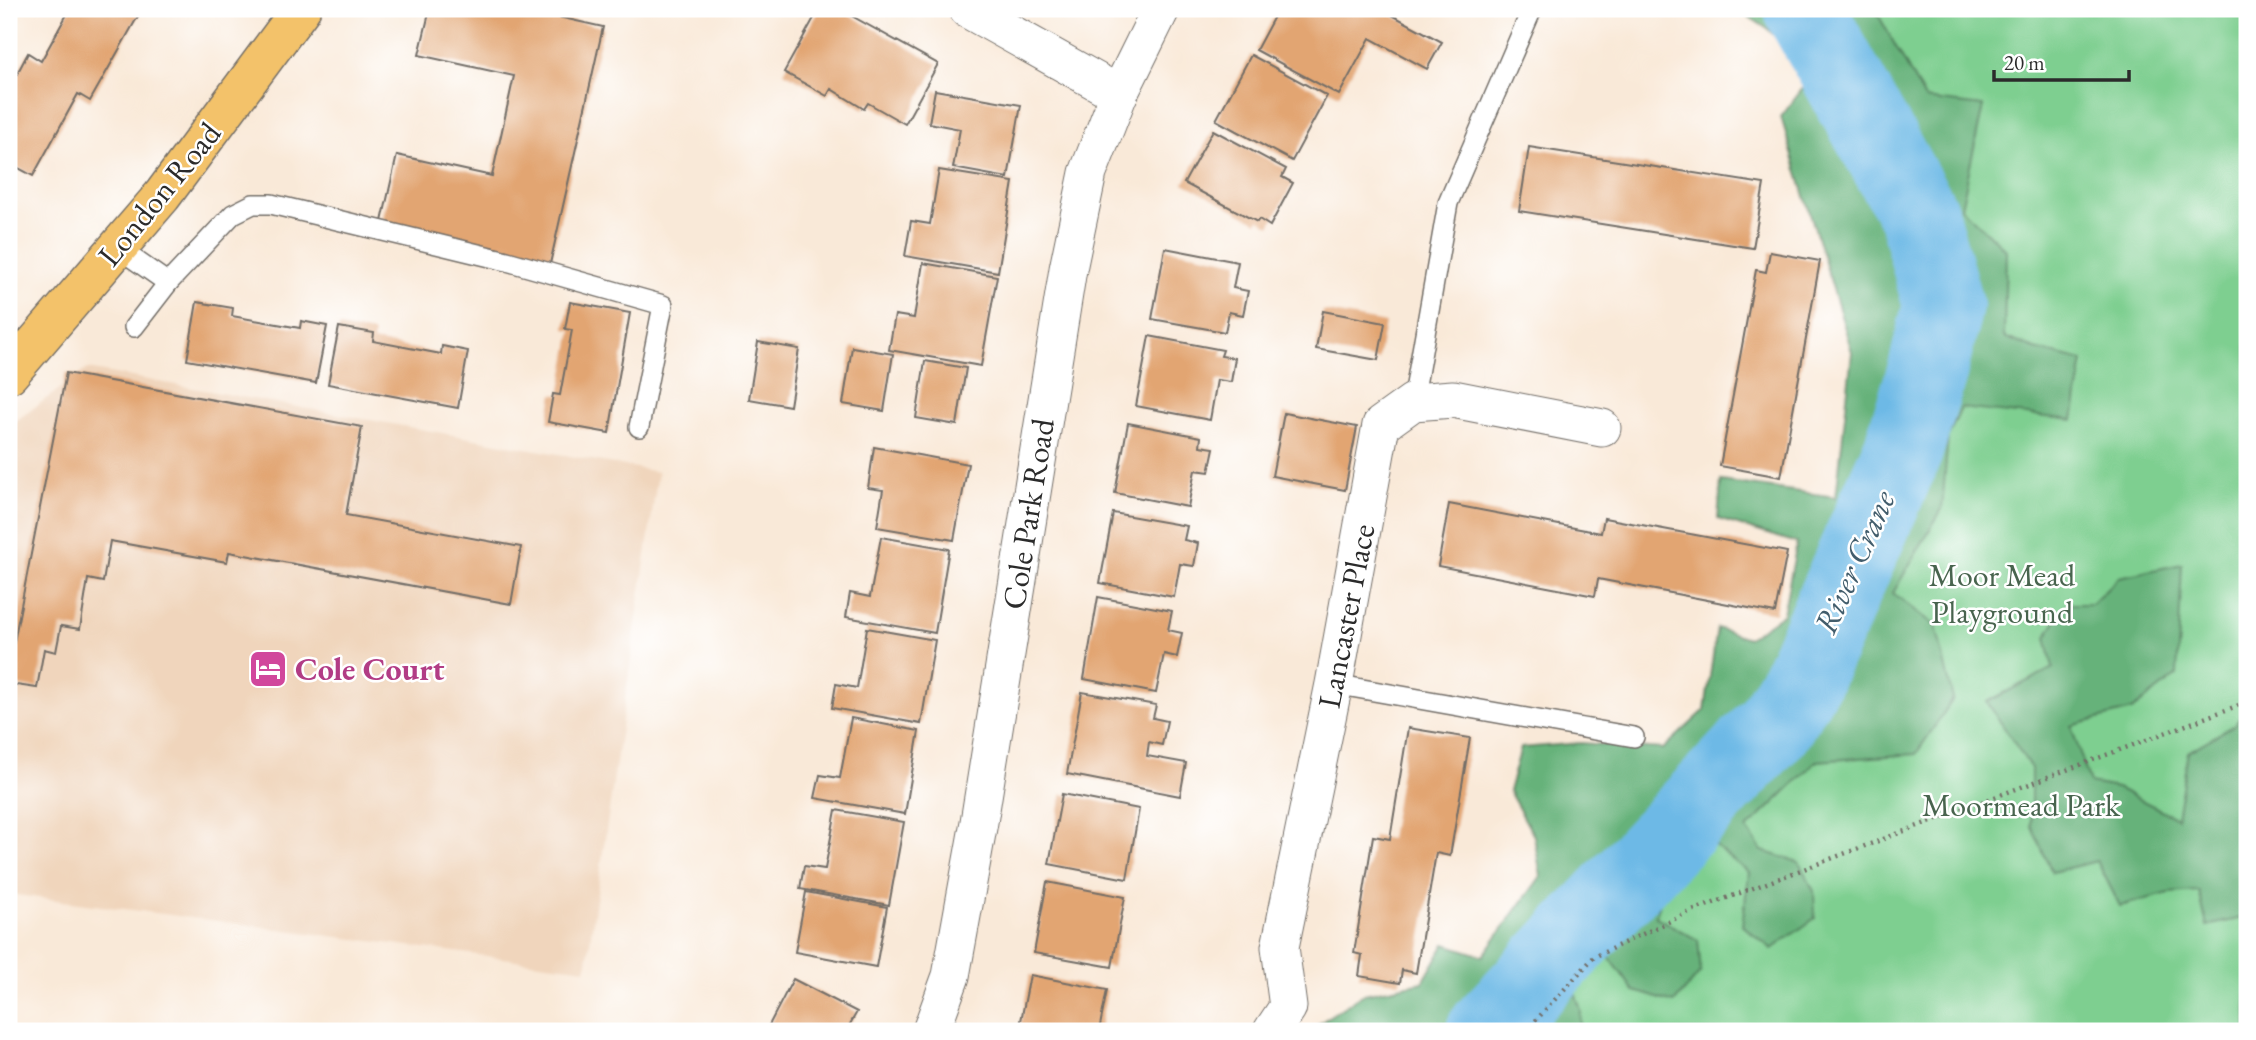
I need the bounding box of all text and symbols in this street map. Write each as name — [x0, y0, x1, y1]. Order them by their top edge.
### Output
scale bar — [1994, 38, 2128, 82]
text: 20 m — [2004, 49, 2045, 76]
street label: London Road — [88, 113, 230, 275]
street label: Cole Park Road — [992, 415, 1064, 612]
water label: River Crane — [1803, 483, 1905, 640]
street label: Lancaster Place — [1308, 520, 1384, 712]
park label: Moor Mead Playground — [1929, 554, 2076, 633]
hotel icon: Cole Court — [247, 648, 289, 690]
place label: Cole Court — [295, 648, 445, 690]
park label: Moormead Park — [1922, 784, 2121, 826]

